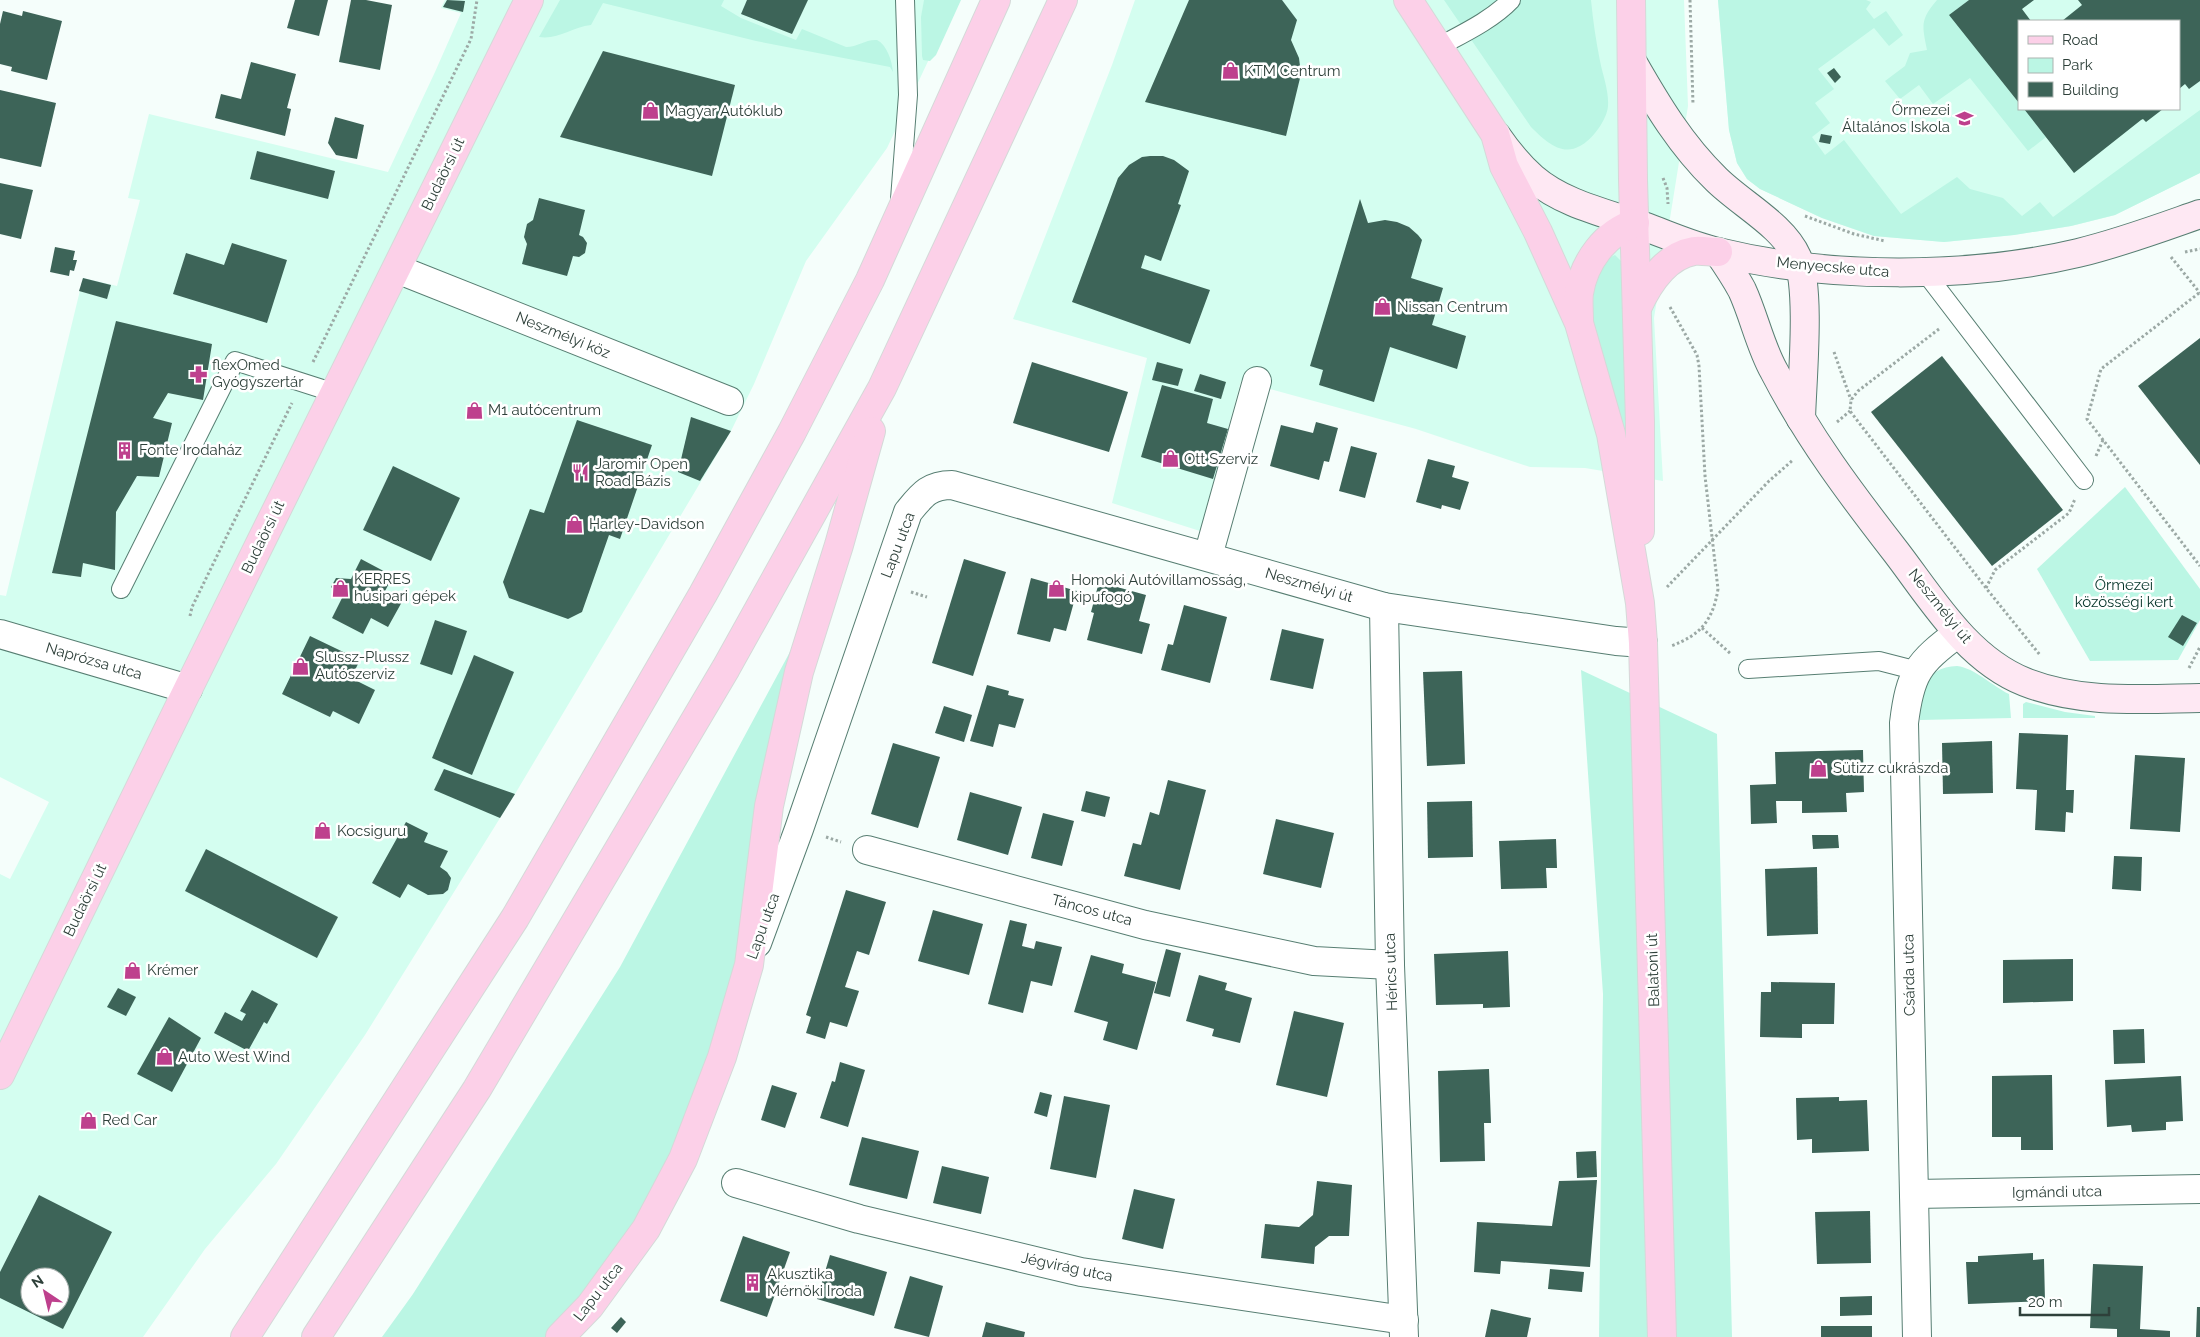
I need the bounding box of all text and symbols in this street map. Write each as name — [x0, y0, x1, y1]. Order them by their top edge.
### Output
legend — [2018, 20, 2180, 110]
text: Road — [2062, 31, 2098, 49]
text: Park — [2062, 56, 2093, 74]
shop icon: KTM Centrum — [1220, 61, 1240, 81]
place label: KTM Centrum — [1244, 62, 1341, 80]
text: Building — [2062, 81, 2119, 99]
shop icon: Magyar Autóklub — [641, 101, 661, 121]
place label: Őrmezei Általános Iskola — [1842, 101, 1950, 136]
place label: Magyar Autóklub — [665, 102, 783, 120]
school or university icon: Őrmezei Általános Iskola — [1954, 109, 1974, 129]
street label: Budaörsi út — [418, 135, 468, 213]
street label: Menyecske utca — [1776, 253, 1890, 281]
shop icon: Nissan Centrum — [1373, 297, 1393, 317]
place label: Nissan Centrum — [1397, 298, 1508, 316]
street label: Neszmélyi köz — [513, 308, 613, 362]
place label: flexOmed Gyógyszertár — [212, 356, 304, 391]
pharmacy icon: flexOmed Gyógyszertár — [188, 364, 208, 384]
shop icon: M1 autócentrum — [464, 400, 484, 420]
place label: M1 autócentrum — [488, 401, 601, 419]
building icon: Fonte Irodaház — [115, 440, 135, 460]
place label: Fonte Irodaház — [139, 441, 242, 459]
shop icon: Ott Szerviz — [1160, 449, 1180, 469]
place label: Ott Szerviz — [1184, 450, 1258, 468]
place label: Jaromir Open Road Bázis — [595, 455, 688, 490]
restaurant icon: Jaromir Open Road Bázis — [571, 463, 591, 483]
street label: Budaörsi út — [238, 498, 288, 576]
street label: Lapu utca — [877, 510, 919, 580]
shop icon: Harley-Davidson — [565, 514, 585, 534]
place label: Harley-Davidson — [589, 515, 705, 533]
street label: Neszmélyi út — [1263, 564, 1355, 606]
street label: Neszmélyi út — [1905, 565, 1975, 647]
place label: KERRES húsipari gépek — [354, 570, 456, 605]
place label: Homoki Autóvillamosság, kipufogó — [1071, 571, 1246, 606]
park label: Őrmezei közösségi kert — [2075, 576, 2173, 611]
shop icon: KERRES húsipari gépek — [330, 578, 350, 598]
shop icon: Homoki Autóvillamosság, kipufogó — [1047, 579, 1067, 599]
street label: Naprózsa utca — [44, 639, 144, 683]
place label: Slussz-Plussz Autószerviz — [315, 648, 409, 683]
shop icon: Slussz-Plussz Autószerviz — [291, 656, 311, 676]
shop icon: Sütizz cukrászda — [1809, 758, 1829, 778]
place label: Sütizz cukrászda — [1833, 759, 1948, 777]
shop icon: Kocsiguru — [313, 821, 333, 841]
place label: Kocsiguru — [337, 822, 406, 840]
street label: Budaörsi út — [60, 861, 110, 939]
street label: Lapu utca — [743, 890, 783, 962]
street label: Táncos utca — [1050, 891, 1134, 929]
street label: Hérics utca — [1381, 933, 1401, 1011]
street label: Balatoni út — [1643, 933, 1663, 1007]
street label: Csárda utca — [1899, 934, 1919, 1016]
shop icon: Krémer — [123, 960, 143, 980]
place label: Krémer — [147, 961, 199, 979]
shop icon: Auto West Wind — [154, 1047, 174, 1067]
place label: Auto West Wind — [178, 1048, 290, 1066]
shop icon: Red Car — [78, 1110, 98, 1130]
place label: Red Car — [102, 1111, 158, 1129]
street label: Igmándi utca — [2012, 1182, 2102, 1202]
street label: Jégvirág utca — [1020, 1249, 1114, 1285]
street label: Lapu utca — [570, 1259, 626, 1325]
place label: Akusztika Mérnöki Iroda — [767, 1265, 862, 1300]
north arrow — [20, 1267, 70, 1317]
text: N — [29, 1272, 47, 1291]
building icon: Akusztika Mérnöki Iroda — [743, 1273, 763, 1293]
scale bar — [2020, 1284, 2109, 1316]
text: 20 m — [2028, 1293, 2063, 1311]

